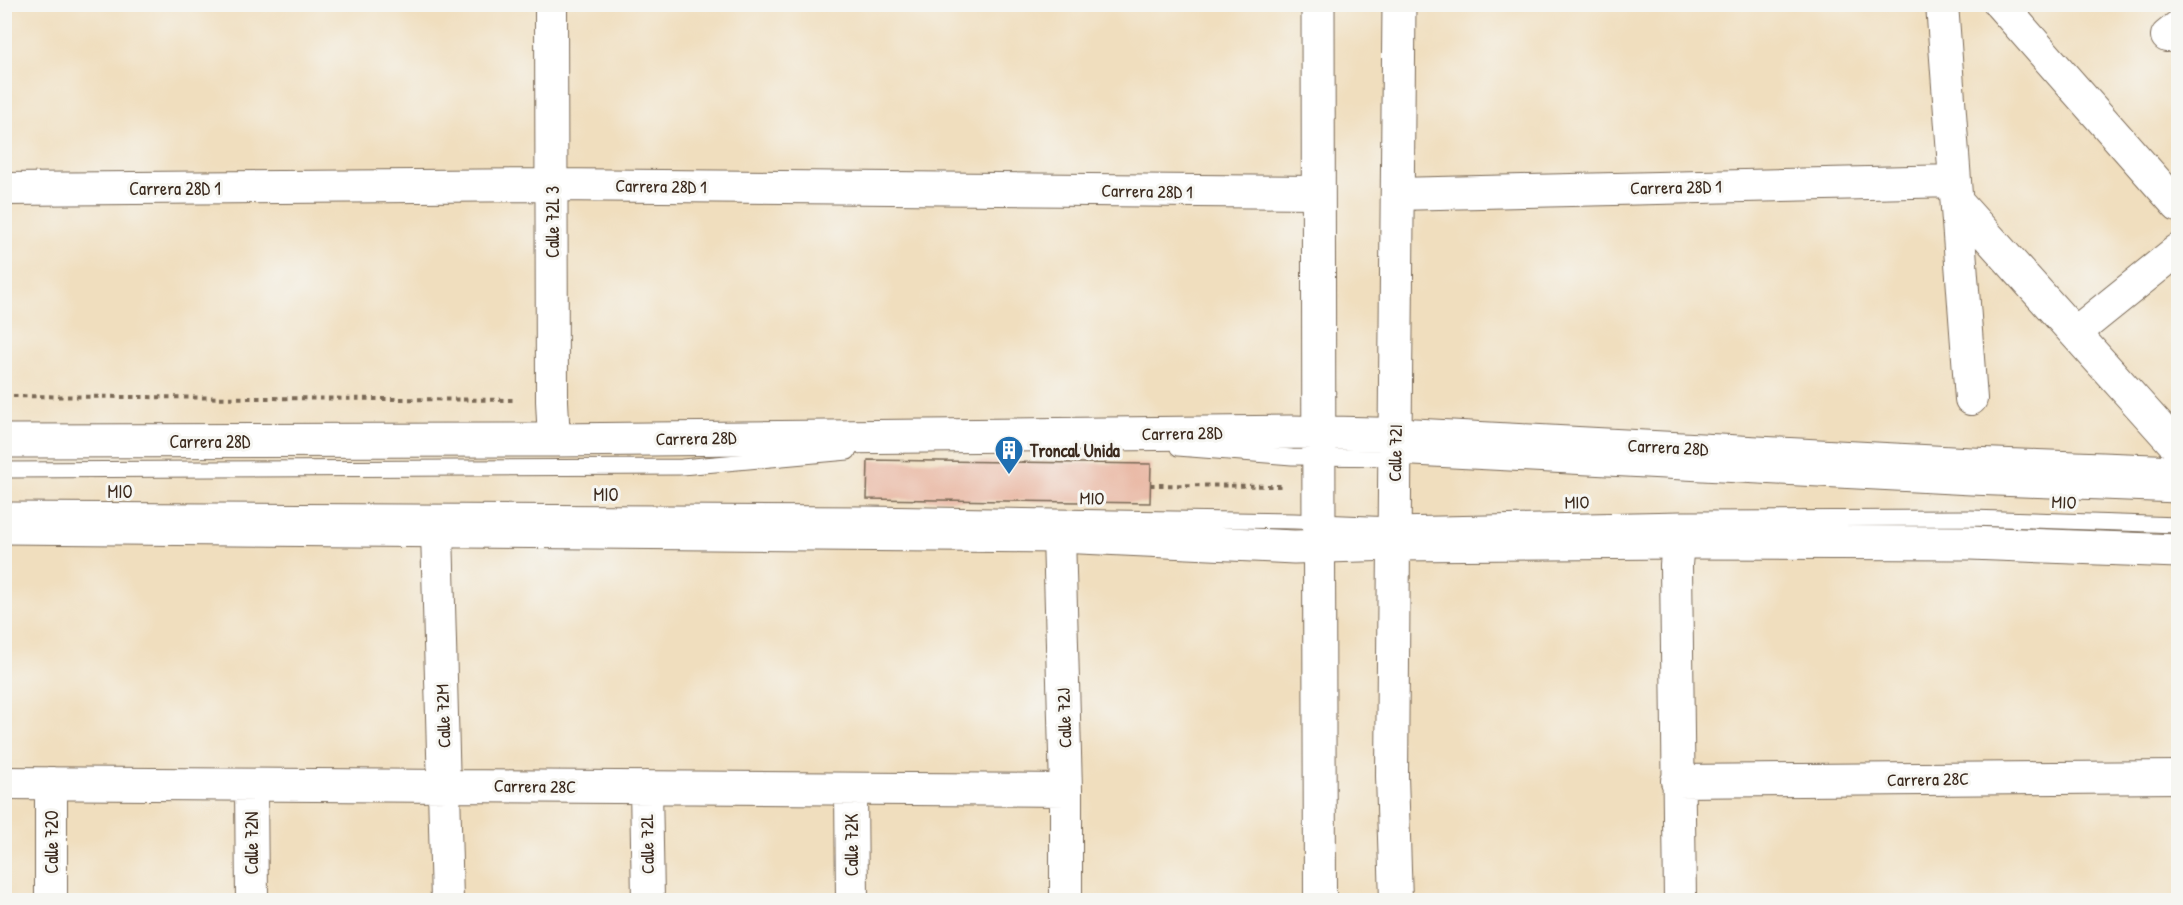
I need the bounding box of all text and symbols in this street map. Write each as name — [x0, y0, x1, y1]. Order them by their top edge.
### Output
street label: Carrera 28D 1 — [615, 173, 707, 199]
street label: Carrera 28D 1 — [1630, 174, 1722, 200]
street label: Carrera 28D 1 — [129, 176, 221, 201]
street label: Carrera 28D 1 — [1101, 178, 1193, 204]
street label: Calle 72L 3 — [540, 186, 565, 258]
street label: Carrera 28D — [1141, 420, 1223, 446]
street label: Calle 72I — [1382, 424, 1408, 482]
street label: Carrera 28D — [655, 425, 737, 451]
street label: Carrera 28D — [170, 429, 251, 454]
street label: Carrera 28D — [1627, 432, 1709, 462]
building icon: Troncal Unida — [993, 434, 1025, 476]
place label: Troncal Unida — [1029, 438, 1121, 463]
street label: MIO — [108, 479, 132, 504]
street label: MIO — [594, 482, 618, 507]
street label: MIO — [1079, 485, 1105, 511]
street label: MIO — [1564, 489, 1590, 515]
street label: MIO — [2051, 489, 2077, 515]
street label: Calle 72M — [429, 684, 457, 748]
street label: Calle 72J — [1050, 687, 1078, 748]
street label: Carrera 28C — [1887, 766, 1969, 792]
street label: Carrera 28C — [494, 773, 576, 799]
street label: Calle 72O — [39, 810, 64, 874]
street label: Calle 72N — [239, 812, 264, 874]
street label: Calle 72L — [634, 813, 660, 874]
street label: Calle 72K — [839, 813, 864, 876]

